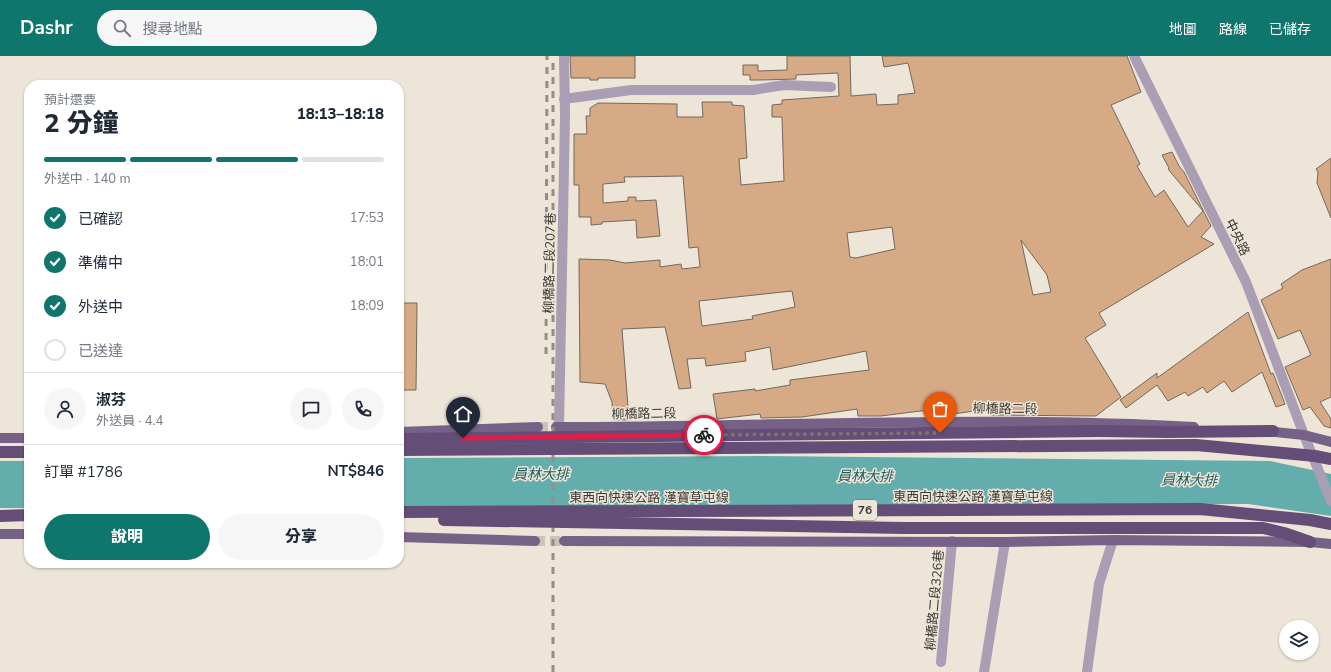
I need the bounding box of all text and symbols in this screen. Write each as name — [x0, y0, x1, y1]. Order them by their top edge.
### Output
search box — [97, 10, 377, 46]
text: Dashr — [20, 15, 73, 41]
icon: search — [111, 17, 133, 39]
text: 搜尋地點 — [143, 19, 203, 39]
text: 地圖 — [1169, 20, 1197, 39]
text: 路線 — [1219, 20, 1247, 39]
text: 已儲存 — [1269, 20, 1311, 39]
text: 預計還要 — [44, 91, 96, 109]
text: 18:13–18:18 — [297, 104, 384, 124]
text: 2 分鐘 — [44, 106, 119, 141]
text: 外送中 · 140 m — [44, 170, 131, 188]
icon: check — [44, 207, 66, 229]
text: 已確認 — [78, 209, 123, 229]
text: 17:53 — [350, 209, 384, 227]
street label: 柳橋路二段207巷 — [540, 212, 560, 314]
street label: 中央路 — [1220, 216, 1254, 259]
icon: check — [44, 251, 66, 273]
text: 準備中 — [78, 253, 123, 273]
text: 18:01 — [350, 253, 384, 271]
icon: check — [44, 295, 66, 317]
text: 外送中 — [78, 297, 123, 317]
text: 18:09 — [350, 297, 384, 315]
text: 已送達 — [78, 341, 123, 361]
button: person — [44, 388, 86, 430]
button: chat — [290, 388, 332, 430]
button: phone — [342, 388, 384, 430]
text: 淑芬 — [96, 390, 126, 410]
pin — [923, 392, 957, 433]
pin — [446, 397, 480, 438]
icon: bag — [929, 398, 951, 420]
street label: 柳橋路二段 — [972, 399, 1038, 419]
icon: home — [452, 403, 474, 425]
street label: 柳橋路二段 — [611, 404, 677, 424]
text: 外送員 · 4.4 — [96, 412, 163, 430]
courier — [684, 415, 724, 455]
icon: bike — [693, 424, 715, 446]
text: NT$846 — [327, 461, 384, 481]
text: 訂單 #1786 — [44, 462, 123, 482]
water label: 員林大排 — [513, 465, 571, 484]
water label: 員林大排 — [837, 467, 895, 486]
water label: 員林大排 — [1161, 471, 1219, 491]
street label: 東西向快速公路 漢寶草屯線 — [893, 488, 1053, 506]
street label: 東西向快速公路 漢寶草屯線 — [569, 489, 729, 507]
road number: 76 — [853, 500, 877, 520]
button: 說明 — [44, 514, 210, 560]
button: 分享 — [218, 514, 384, 560]
street label: 柳橋路二段326巷 — [922, 549, 948, 651]
map controls — [1279, 620, 1319, 660]
button: layers — [1279, 620, 1319, 660]

